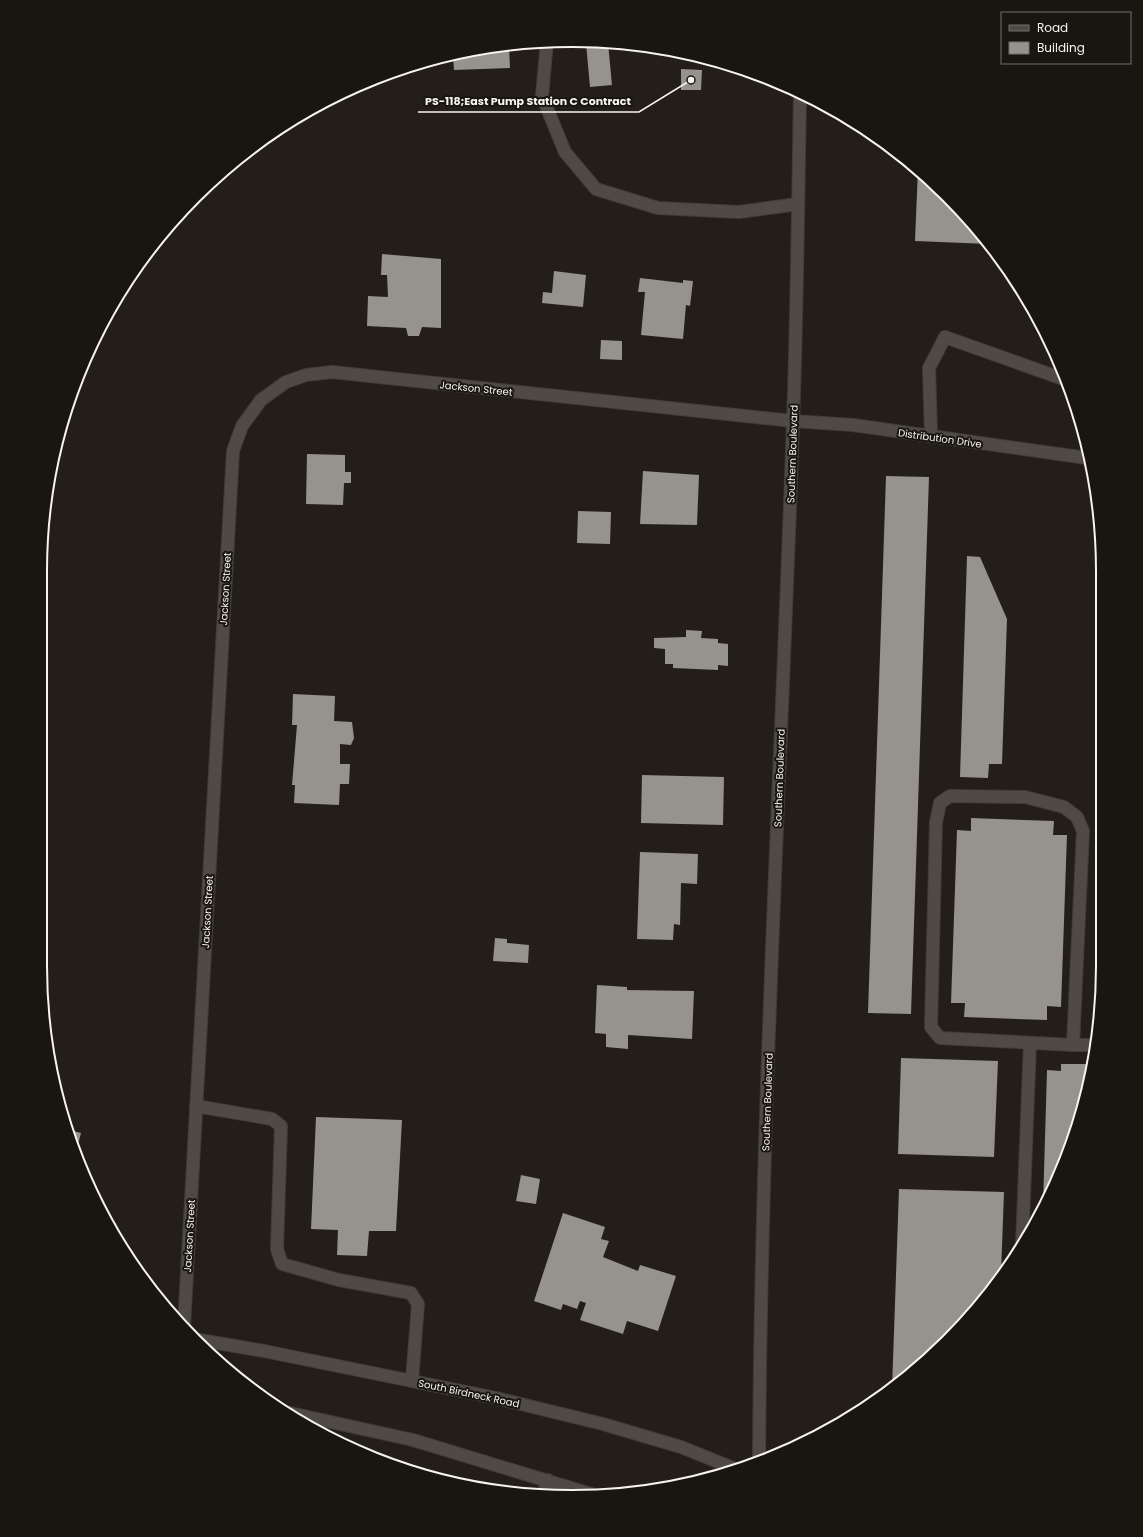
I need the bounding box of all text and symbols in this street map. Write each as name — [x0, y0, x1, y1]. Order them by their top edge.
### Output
legend — [1001, 12, 1131, 64]
text: Road — [1037, 19, 1068, 36]
text: Building — [1037, 39, 1085, 56]
callout: PS-118;East Pump Station C Contract — [418, 89, 639, 112]
text: PS-118;East Pump Station C Contract — [425, 93, 631, 109]
street label: Jackson Street — [439, 377, 514, 400]
street label: Southern Boulevard — [783, 405, 802, 503]
street label: Distribution Drive — [897, 425, 983, 452]
street label: Jackson Street — [216, 552, 235, 626]
street label: Southern Boulevard — [770, 729, 789, 827]
street label: Jackson Street — [198, 875, 217, 949]
street label: Southern Boulevard — [758, 1053, 777, 1151]
street label: Jackson Street — [180, 1199, 199, 1273]
street label: South Birdneck Road — [417, 1375, 521, 1412]

